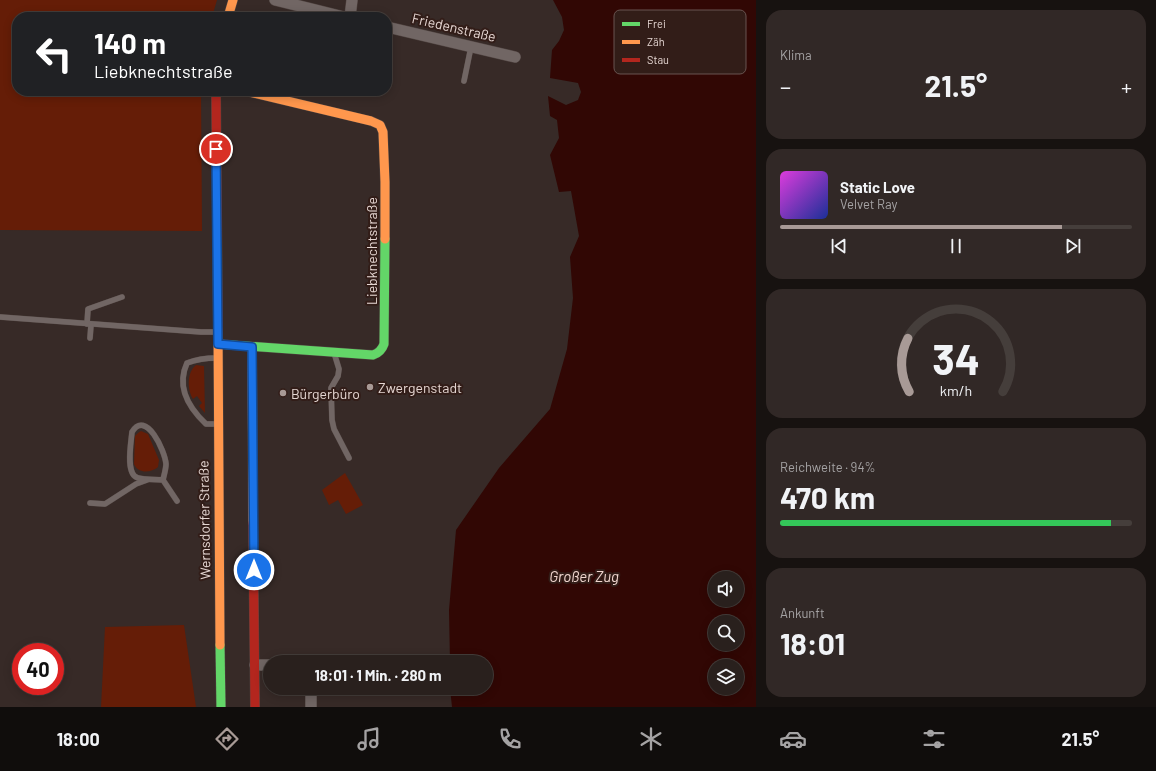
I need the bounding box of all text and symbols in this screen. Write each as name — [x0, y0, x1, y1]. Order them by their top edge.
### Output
street label: Friedenstraße — [410, 9, 498, 45]
legend — [614, 10, 746, 74]
text: Frei — [647, 17, 666, 30]
text: 140 m — [94, 26, 166, 60]
icon: left — [28, 28, 80, 80]
text: Zäh — [647, 35, 665, 48]
text: Klima — [780, 47, 812, 63]
text: Stau — [647, 53, 669, 66]
text: Liebknechtstraße — [94, 60, 233, 82]
text: 21.5° — [925, 67, 987, 103]
text: − — [780, 73, 791, 99]
text: + — [1121, 73, 1132, 99]
pin — [199, 132, 233, 166]
icon: arrive — [205, 138, 227, 160]
text: Static Love — [840, 178, 915, 196]
text: Velvet Ray — [840, 196, 898, 212]
street label: Liebknechtstraße — [363, 197, 380, 305]
icon: previous — [828, 235, 850, 257]
icon: pause — [945, 235, 967, 257]
icon: next — [1062, 235, 1084, 257]
text: 34 — [932, 332, 980, 382]
place label: Zwergenstadt — [378, 379, 462, 396]
text: km/h — [940, 381, 972, 398]
marker: Zwergenstadt — [365, 382, 375, 392]
place label: Bürgerbüro — [291, 385, 360, 402]
marker: Bürgerbüro — [278, 388, 288, 398]
text: Reichweite · 94% — [780, 459, 876, 475]
street label: Wernsdorfer Straße — [194, 460, 214, 580]
text: 470 km — [780, 479, 875, 515]
position arrow — [233, 549, 275, 591]
water label: Großer Zug — [549, 567, 619, 585]
map controls — [708, 571, 744, 695]
button: sound — [708, 571, 744, 607]
text: Ankunft — [780, 605, 825, 621]
button: search — [708, 615, 744, 651]
text: 18:01 — [780, 625, 845, 661]
speed limit sign: 40 — [12, 643, 64, 695]
button: layers — [708, 659, 744, 695]
text: 18:01 · 1 Min. · 280 m — [314, 666, 442, 684]
icon: directions — [213, 725, 241, 753]
icon: music — [355, 725, 383, 753]
icon: phone — [496, 725, 524, 753]
icon: climate — [637, 725, 665, 753]
icon: car — [779, 725, 807, 753]
icon: filters — [920, 725, 948, 753]
text: 18:00 — [57, 728, 100, 750]
text: 21.5° — [1062, 728, 1099, 750]

